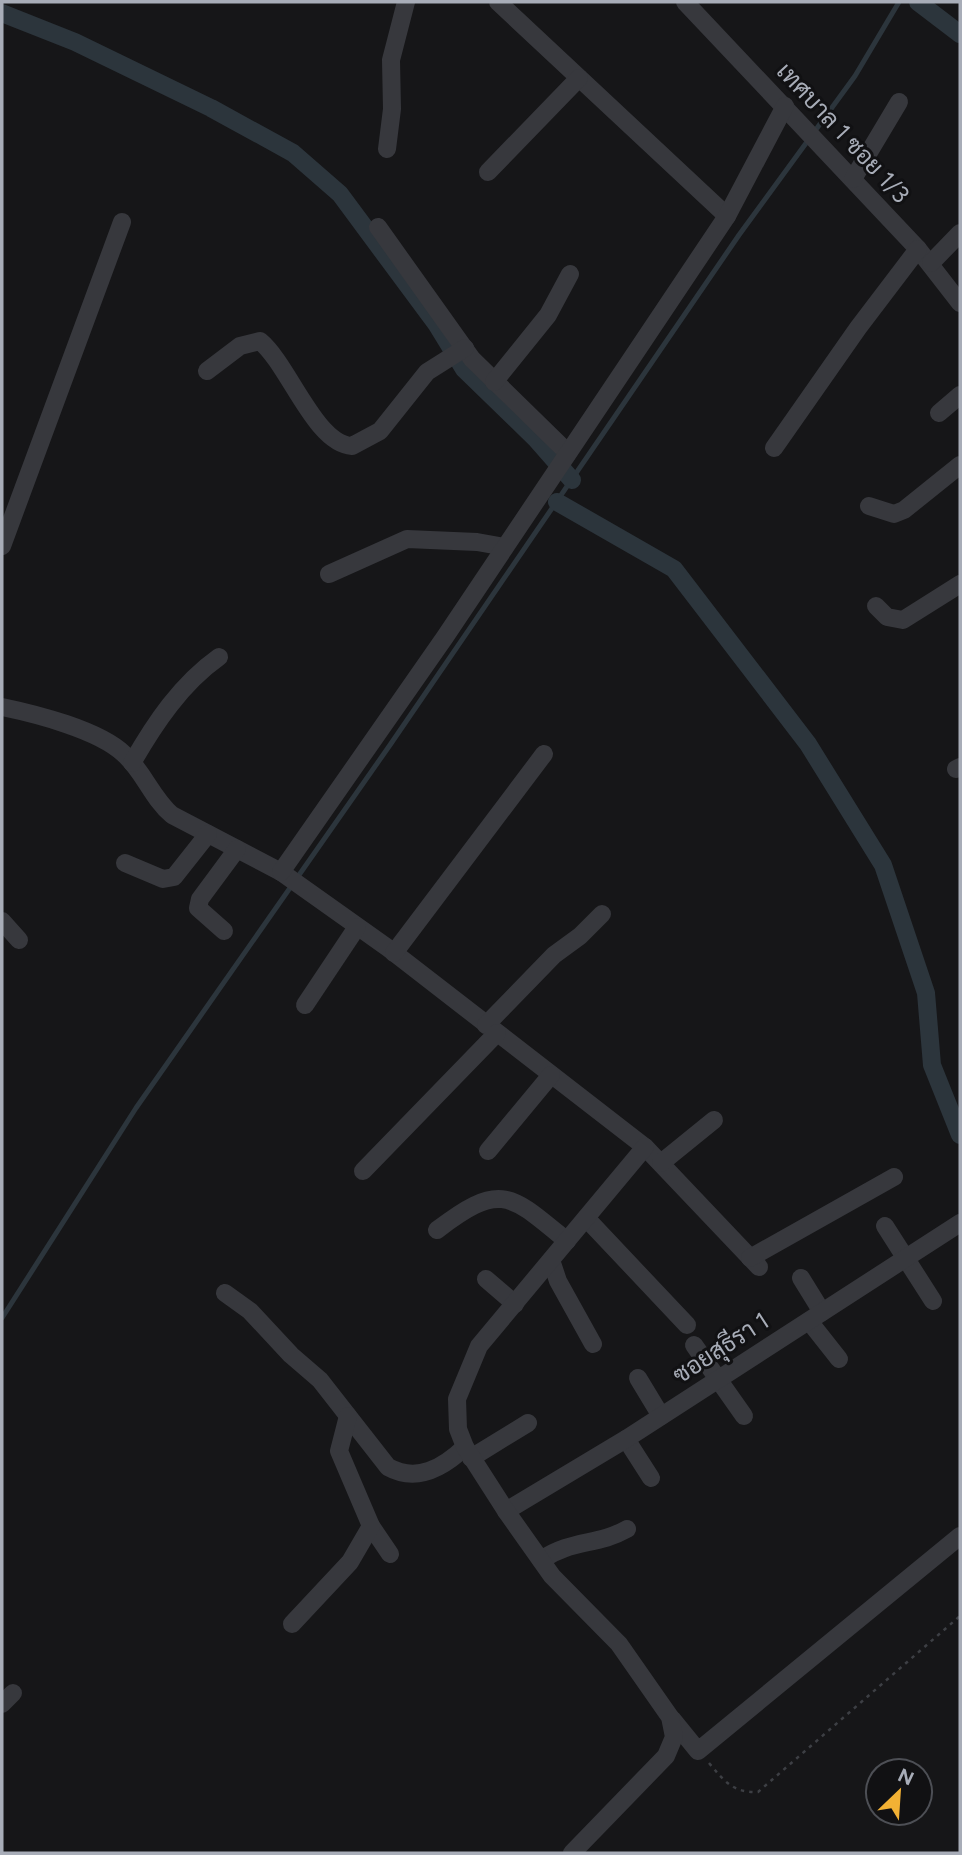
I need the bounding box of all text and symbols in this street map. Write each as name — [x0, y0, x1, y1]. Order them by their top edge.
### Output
street label: เทศบาล 1 ซอย 1/3 — [771, 56, 916, 209]
street label: ซอยสุธีรา 1 — [667, 1306, 775, 1391]
north arrow — [864, 1757, 934, 1827]
text: N — [894, 1764, 917, 1791]

